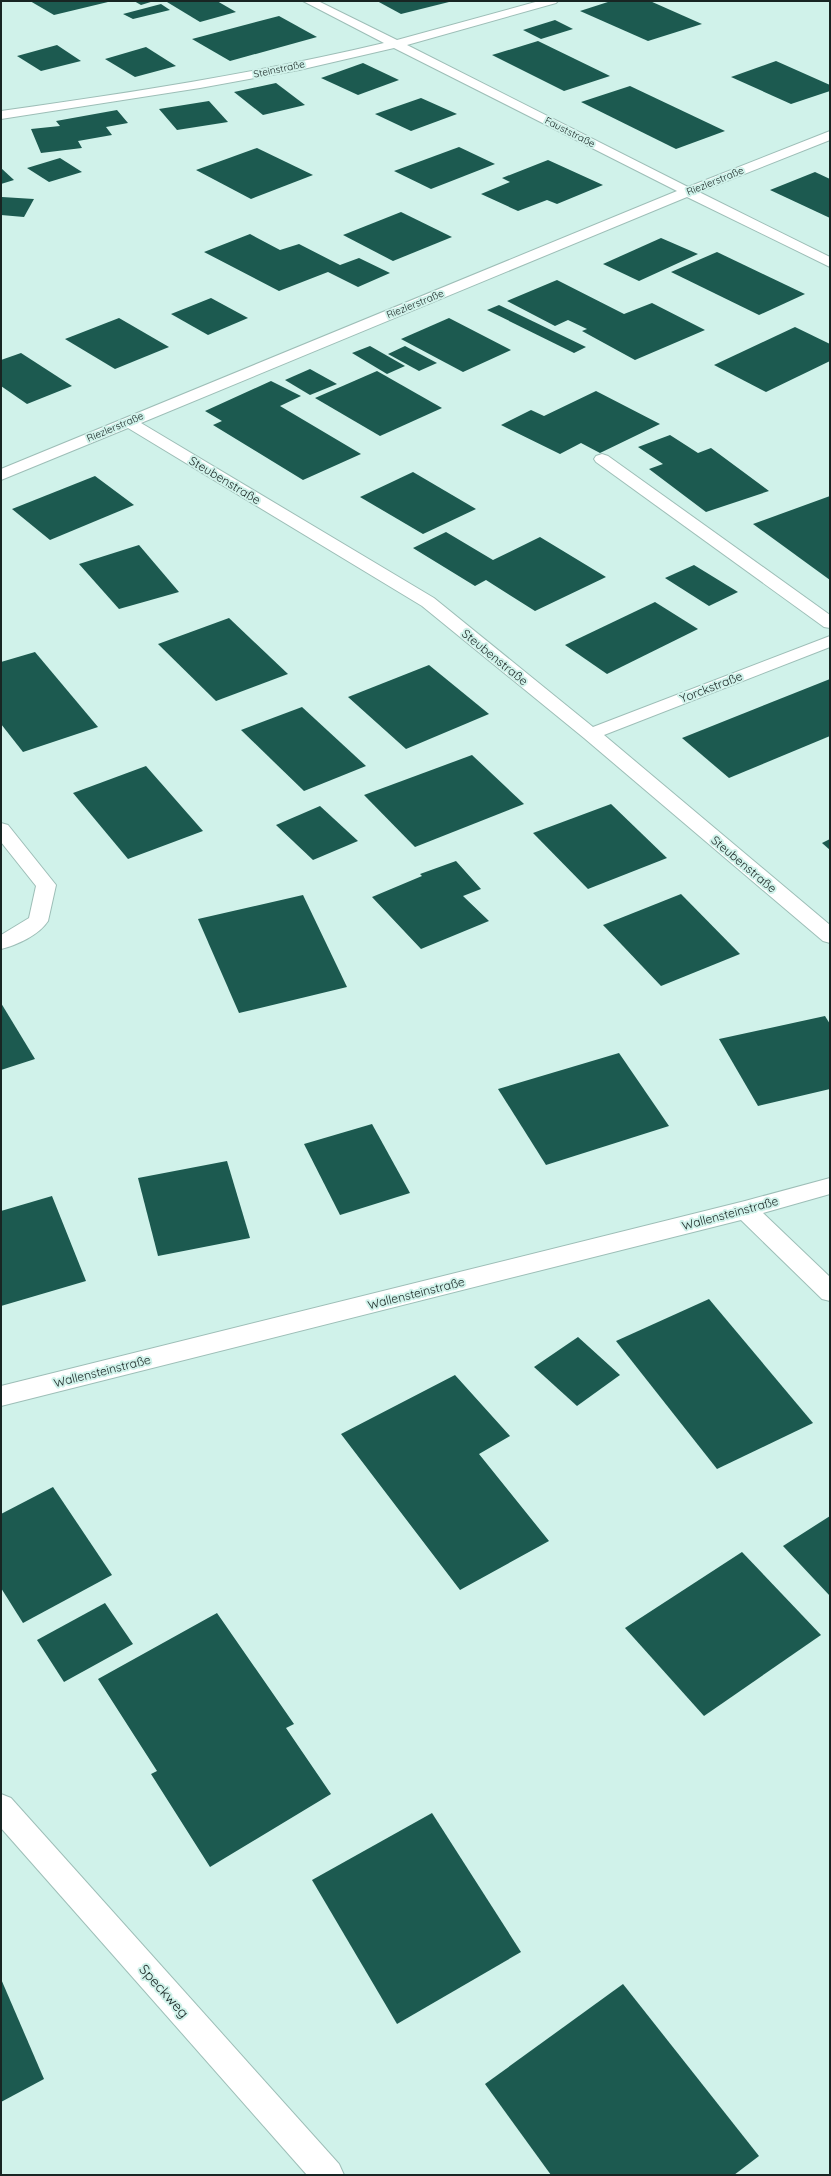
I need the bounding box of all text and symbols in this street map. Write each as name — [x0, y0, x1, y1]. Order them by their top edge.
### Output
street label: Steinstraße — [252, 57, 306, 81]
street label: Fauststraße — [543, 114, 598, 150]
street label: Riezlerstraße — [684, 163, 746, 198]
street label: Riezlerstraße — [384, 286, 446, 321]
street label: Riezlerstraße — [85, 409, 146, 445]
street label: Steubenstraße — [186, 453, 264, 507]
street label: Steubenstraße — [459, 626, 531, 688]
street label: Yorckstraße — [678, 668, 745, 706]
street label: Steubenstraße — [708, 832, 780, 896]
street label: Wallensteinstraße — [680, 1193, 780, 1233]
street label: Wallensteinstraße — [366, 1274, 466, 1312]
street label: Wallensteinstraße — [52, 1352, 152, 1390]
street label: Speckweg — [135, 1960, 193, 2022]

